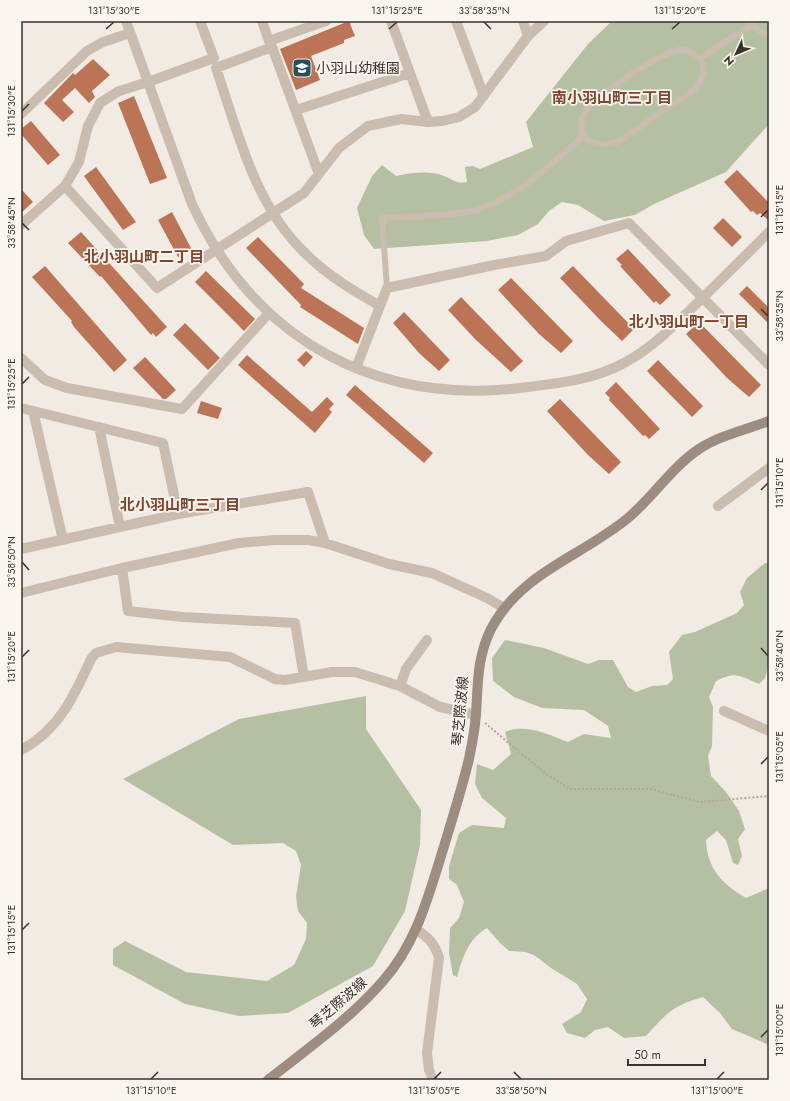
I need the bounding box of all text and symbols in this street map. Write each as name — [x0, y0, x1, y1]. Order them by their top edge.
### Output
text: 131°15'30"E — [88, 3, 140, 18]
text: 131°15'25"E — [371, 3, 423, 18]
text: 33°58'35"N — [458, 3, 510, 18]
text: 131°15'20"E — [654, 3, 706, 18]
north arrow — [716, 34, 756, 74]
text: N — [720, 52, 738, 70]
school or university icon: 小羽山幼稚園 — [291, 57, 313, 79]
place label: 小羽山幼稚園 — [316, 58, 400, 78]
text: 131°15'30"E — [4, 85, 19, 137]
district label: 南小羽山町三丁目 — [552, 87, 672, 109]
text: 131°15'15"E — [772, 185, 787, 235]
text: 33°58'45"N — [4, 197, 19, 249]
district label: 北小羽山町二丁目 — [84, 246, 204, 268]
text: 33°58'35"N — [772, 290, 787, 342]
district label: 北小羽山町一丁目 — [629, 311, 749, 333]
text: 131°15'25"E — [4, 358, 19, 410]
text: 131°15'10"E — [772, 458, 787, 508]
district label: 北小羽山町三丁目 — [120, 494, 240, 516]
text: 33°58'50"N — [4, 536, 19, 588]
text: 33°58'40"N — [772, 630, 787, 682]
text: 131°15'20"E — [4, 631, 19, 683]
street label: 琴芝際波線 — [447, 675, 473, 747]
text: 131°15'05"E — [772, 731, 787, 783]
text: 131°15'15"E — [4, 905, 19, 955]
street label: 琴芝際波線 — [305, 972, 371, 1034]
text: 131°15'00"E — [772, 1004, 787, 1056]
scale bar — [628, 1041, 705, 1067]
text: 50 m — [634, 1046, 661, 1064]
text: 131°15'10"E — [126, 1083, 176, 1098]
text: 131°15'05"E — [408, 1083, 460, 1098]
text: 33°58'50"N — [495, 1083, 547, 1098]
text: 131°15'00"E — [691, 1083, 743, 1098]

